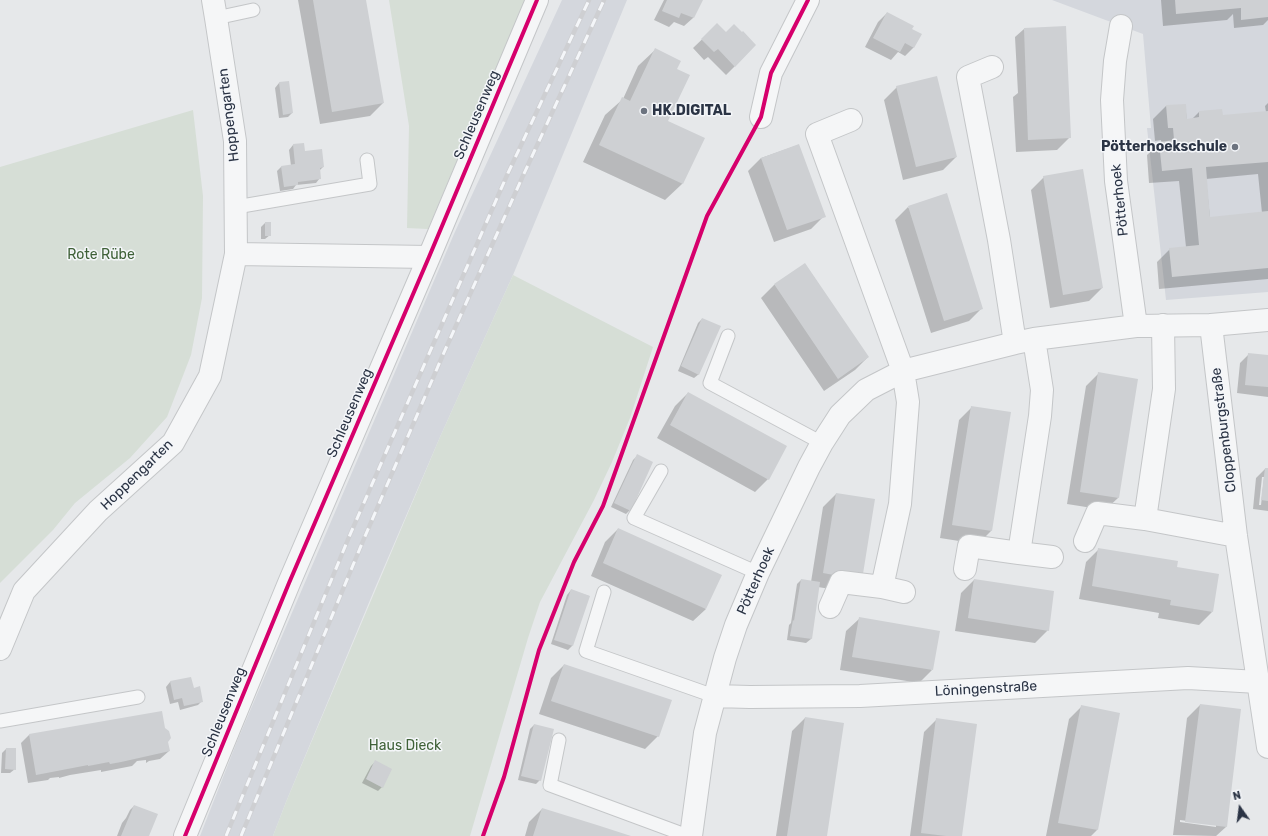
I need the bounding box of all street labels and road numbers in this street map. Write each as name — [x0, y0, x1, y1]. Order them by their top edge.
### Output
street label: Hoppengarten — [215, 67, 243, 163]
street label: Schleusenweg — [451, 68, 503, 162]
street label: Pötterhoek — [1108, 163, 1132, 237]
street label: Schleusenweg — [324, 366, 376, 460]
street label: Cloppenburgstraße — [1208, 367, 1240, 493]
street label: Hoppengarten — [97, 436, 177, 514]
street label: Pötterhoek — [734, 544, 778, 618]
street label: Schleusenweg — [198, 665, 250, 759]
street label: Löningenstraße — [934, 678, 1038, 700]

